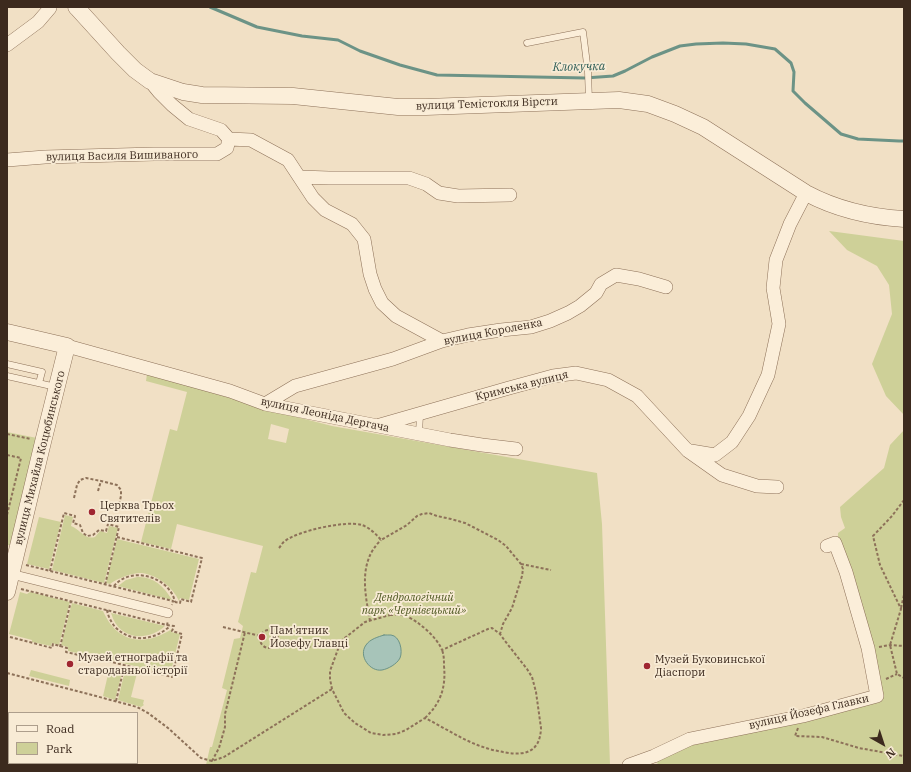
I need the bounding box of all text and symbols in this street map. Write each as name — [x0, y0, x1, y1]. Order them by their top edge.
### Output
water label: Клокучка — [553, 59, 605, 75]
street label: вулиця Темістокля Вірсти — [416, 95, 558, 113]
street label: вулиця Василя Вишиваного — [46, 148, 198, 164]
street label: вулиця Короленка — [443, 316, 543, 348]
street label: Кримська вулиця — [474, 368, 570, 404]
street label: вулиця Михайла Коцюбинського — [12, 369, 68, 547]
street label: вулиця Леоніда Дергача — [259, 395, 391, 435]
place label: Церква Трьох Святителів — [100, 499, 174, 525]
marker: Церква Трьох Святителів — [87, 507, 97, 517]
park label: Дендрологічний парк «Чернівецький» — [362, 591, 466, 617]
place label: Пам'ятник Йозефу Главці — [270, 624, 348, 650]
marker: Пам'ятник Йозефу Главці — [257, 632, 267, 642]
place label: Музей етнографії та стародавньої історії — [78, 651, 188, 677]
place label: Музей Буковинської Діаспори — [655, 653, 765, 679]
marker: Музей етнографії та стародавньої історії — [65, 659, 75, 669]
marker: Музей Буковинської Діаспори — [642, 661, 652, 671]
street label: вулиця Йозефа Главки — [748, 692, 870, 732]
legend — [8, 712, 138, 764]
text: Road — [46, 721, 75, 736]
north arrow — [863, 724, 903, 764]
text: Park — [46, 741, 72, 756]
text: N — [883, 745, 898, 761]

